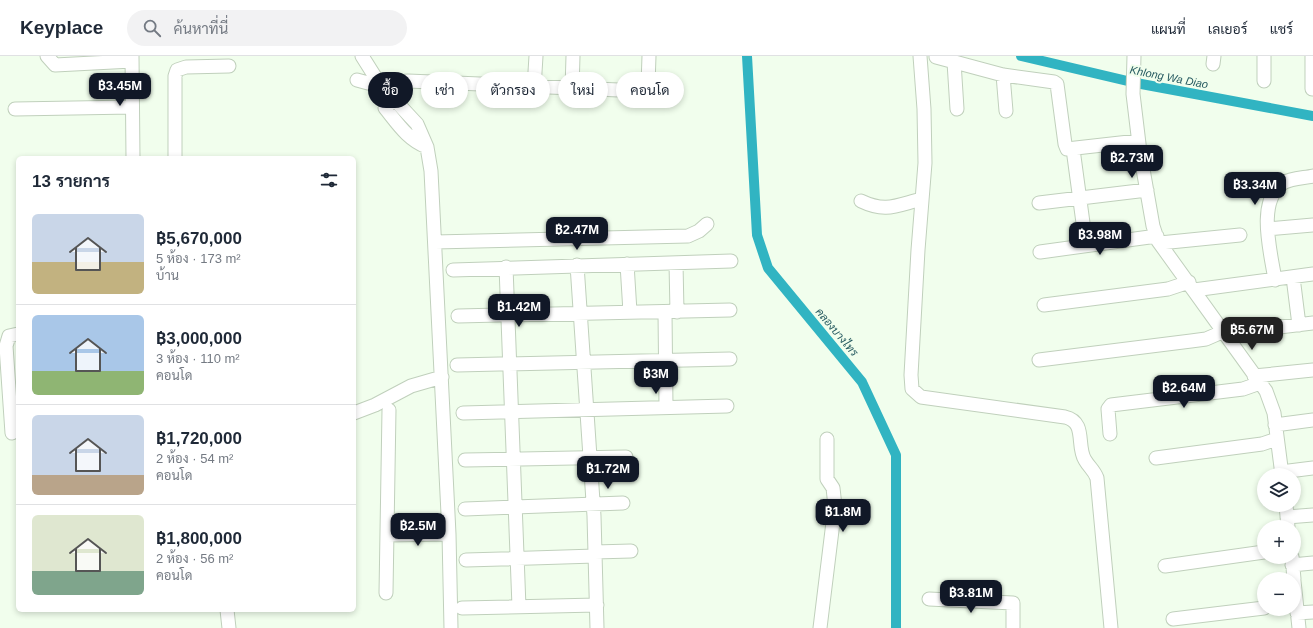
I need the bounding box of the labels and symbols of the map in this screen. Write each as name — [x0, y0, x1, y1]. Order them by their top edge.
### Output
water label: Khlong Wa Diao — [1129, 64, 1209, 90]
pin: ฿3.45M — [87, 73, 153, 107]
pin: ฿2.73M — [1099, 145, 1165, 179]
pin: ฿3.34M — [1222, 172, 1288, 206]
pin: ฿2.47M — [544, 217, 610, 251]
pin: ฿3.98M — [1067, 222, 1133, 256]
pin: ฿1.42M — [486, 294, 552, 328]
water label: คลองบางไทร — [814, 304, 862, 359]
pin: ฿5.67M — [1219, 317, 1285, 351]
pin: ฿3M — [637, 361, 675, 395]
pin: ฿2.64M — [1151, 375, 1217, 409]
pin: ฿1.72M — [575, 456, 641, 490]
pin: ฿1.8M — [815, 499, 871, 533]
pin: ฿2.5M — [390, 513, 446, 547]
pin: ฿3.81M — [938, 580, 1004, 614]

